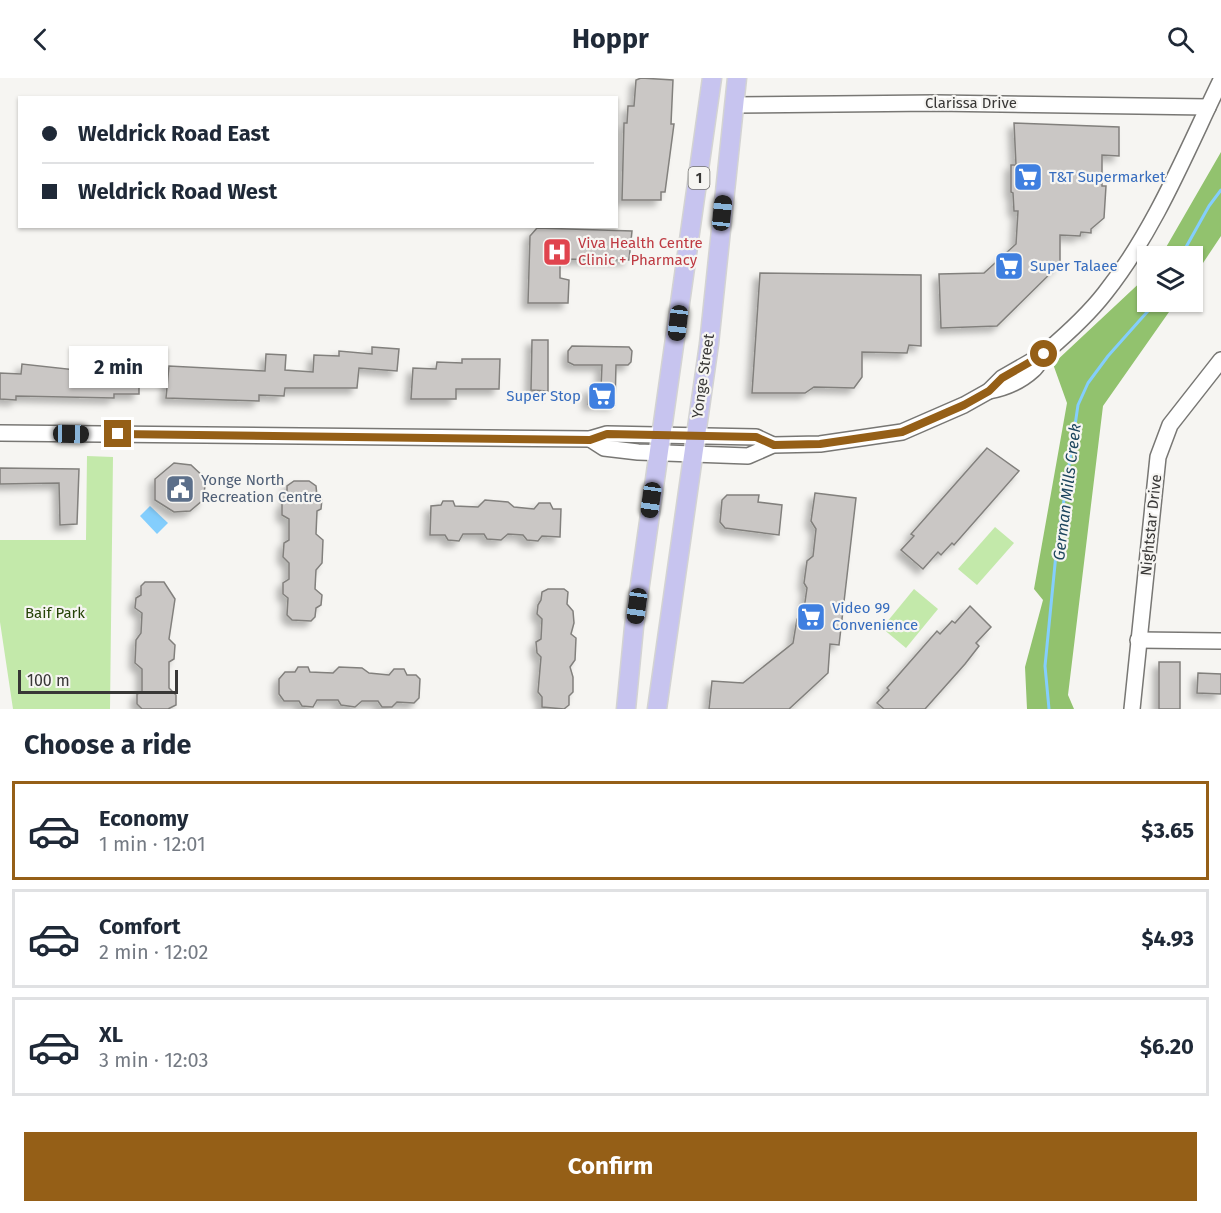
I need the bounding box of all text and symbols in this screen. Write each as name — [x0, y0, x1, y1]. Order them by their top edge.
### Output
icon: back — [24, 23, 57, 56]
text: Hoppr — [572, 23, 649, 55]
icon: search — [1164, 23, 1197, 56]
street label: Clarissa Drive — [925, 94, 1017, 112]
text: Weldrick Road East — [78, 120, 270, 147]
supermarket icon: T&T Supermarket — [1012, 161, 1044, 193]
road number: 1 — [688, 167, 710, 189]
place label: T&T Supermarket — [1049, 168, 1166, 186]
text: Weldrick Road West — [78, 178, 277, 205]
car — [711, 194, 733, 232]
place label: Viva Health Centre Clinic + Pharmacy — [578, 234, 703, 269]
hospital icon: Viva Health Centre Clinic + Pharmacy — [541, 236, 573, 268]
map controls — [1137, 246, 1203, 312]
button: layers — [1137, 246, 1203, 312]
supermarket icon: Super Talaee — [993, 250, 1025, 282]
place label: Super Talaee — [1030, 257, 1118, 275]
car — [667, 304, 689, 342]
street label: Yonge Street — [688, 332, 718, 420]
route start — [1030, 340, 1057, 367]
callout: 2 min — [68, 347, 168, 389]
text: 2 min — [94, 355, 143, 379]
supermarket icon: Super Stop — [586, 380, 618, 412]
place label: Super Stop — [506, 387, 581, 405]
route end — [104, 420, 131, 447]
water label: German Mills Creek — [1049, 422, 1085, 561]
car — [53, 425, 89, 443]
place label: Yonge North Recreation Centre — [201, 471, 322, 506]
public building icon: Yonge North Recreation Centre — [164, 473, 196, 505]
street label: Nightstar Drive — [1137, 473, 1165, 577]
car — [640, 481, 662, 519]
car — [626, 587, 648, 625]
place label: Video 99 Convenience — [832, 599, 918, 634]
supermarket icon: Video 99 Convenience — [795, 601, 827, 633]
park label: Baif Park — [25, 604, 85, 622]
scale bar — [18, 667, 178, 694]
text: 100 m — [27, 671, 70, 690]
text: Choose a ride — [24, 729, 191, 761]
icon: car — [27, 804, 81, 858]
text: Economy — [99, 805, 188, 832]
text: $3.65 — [1141, 817, 1194, 844]
text: 1 min · 12:01 — [99, 832, 206, 856]
icon: car — [27, 912, 81, 966]
text: Comfort — [99, 913, 180, 940]
text: $4.93 — [1141, 925, 1194, 952]
text: 2 min · 12:02 — [99, 940, 208, 964]
icon: car — [27, 1020, 81, 1074]
text: XL — [99, 1021, 123, 1048]
text: $6.20 — [1140, 1033, 1194, 1060]
text: 3 min · 12:03 — [99, 1048, 208, 1072]
button: Confirm — [24, 1132, 1197, 1201]

